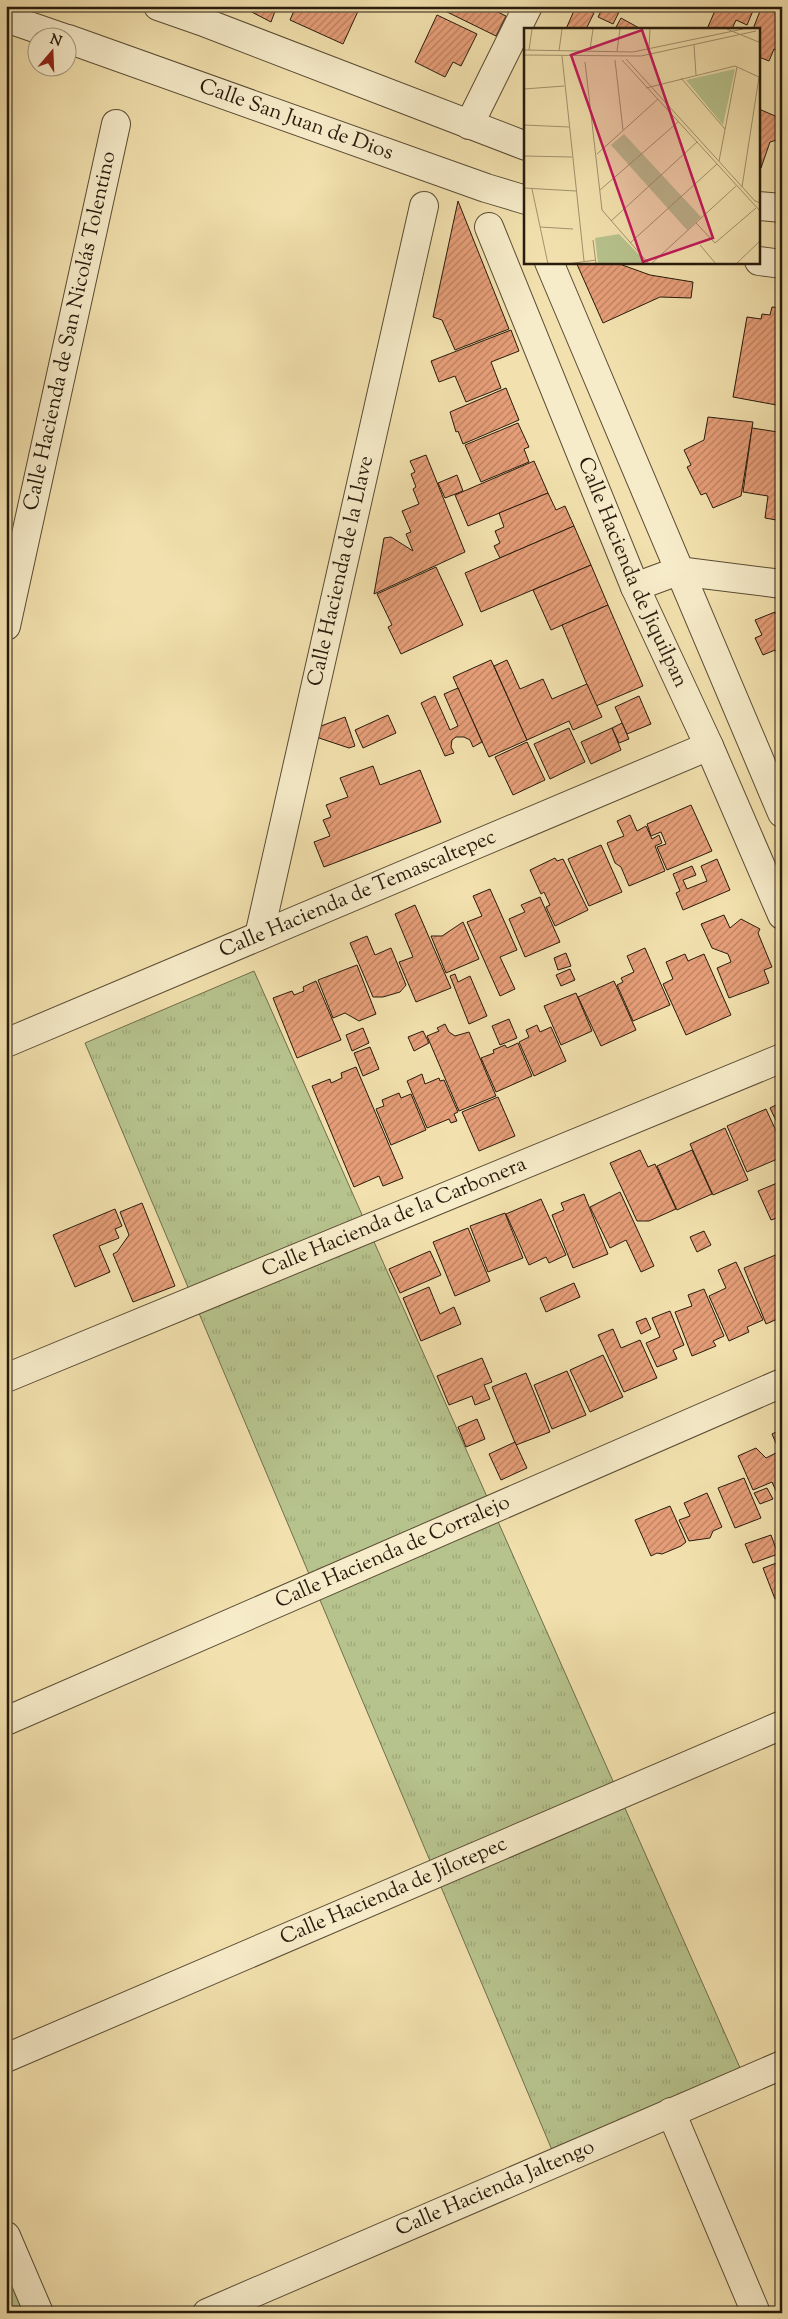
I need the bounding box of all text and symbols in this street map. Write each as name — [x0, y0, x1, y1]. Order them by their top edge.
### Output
north arrow — [28, 28, 78, 78]
inset map — [524, 28, 760, 264]
text: N — [47, 30, 64, 53]
street label: Calle San Juan de Dios — [195, 72, 397, 169]
street label: Calle Hacienda de San Nicolás Tolentino — [17, 148, 125, 514]
street label: Calle Hacienda de la Llave — [301, 453, 382, 689]
street label: Calle Hacienda de Jiquilpan — [569, 453, 695, 693]
street label: Calle Hacienda de Temascaltepec — [215, 823, 501, 966]
street label: Calle Hacienda de la Carbonera — [257, 1150, 531, 1286]
street label: Calle Hacienda de Corralejo — [271, 1488, 515, 1617]
street label: Calle Hacienda de Jilotepec — [276, 1830, 512, 1954]
street label: Calle Hacienda Jaltengo — [391, 2133, 599, 2245]

